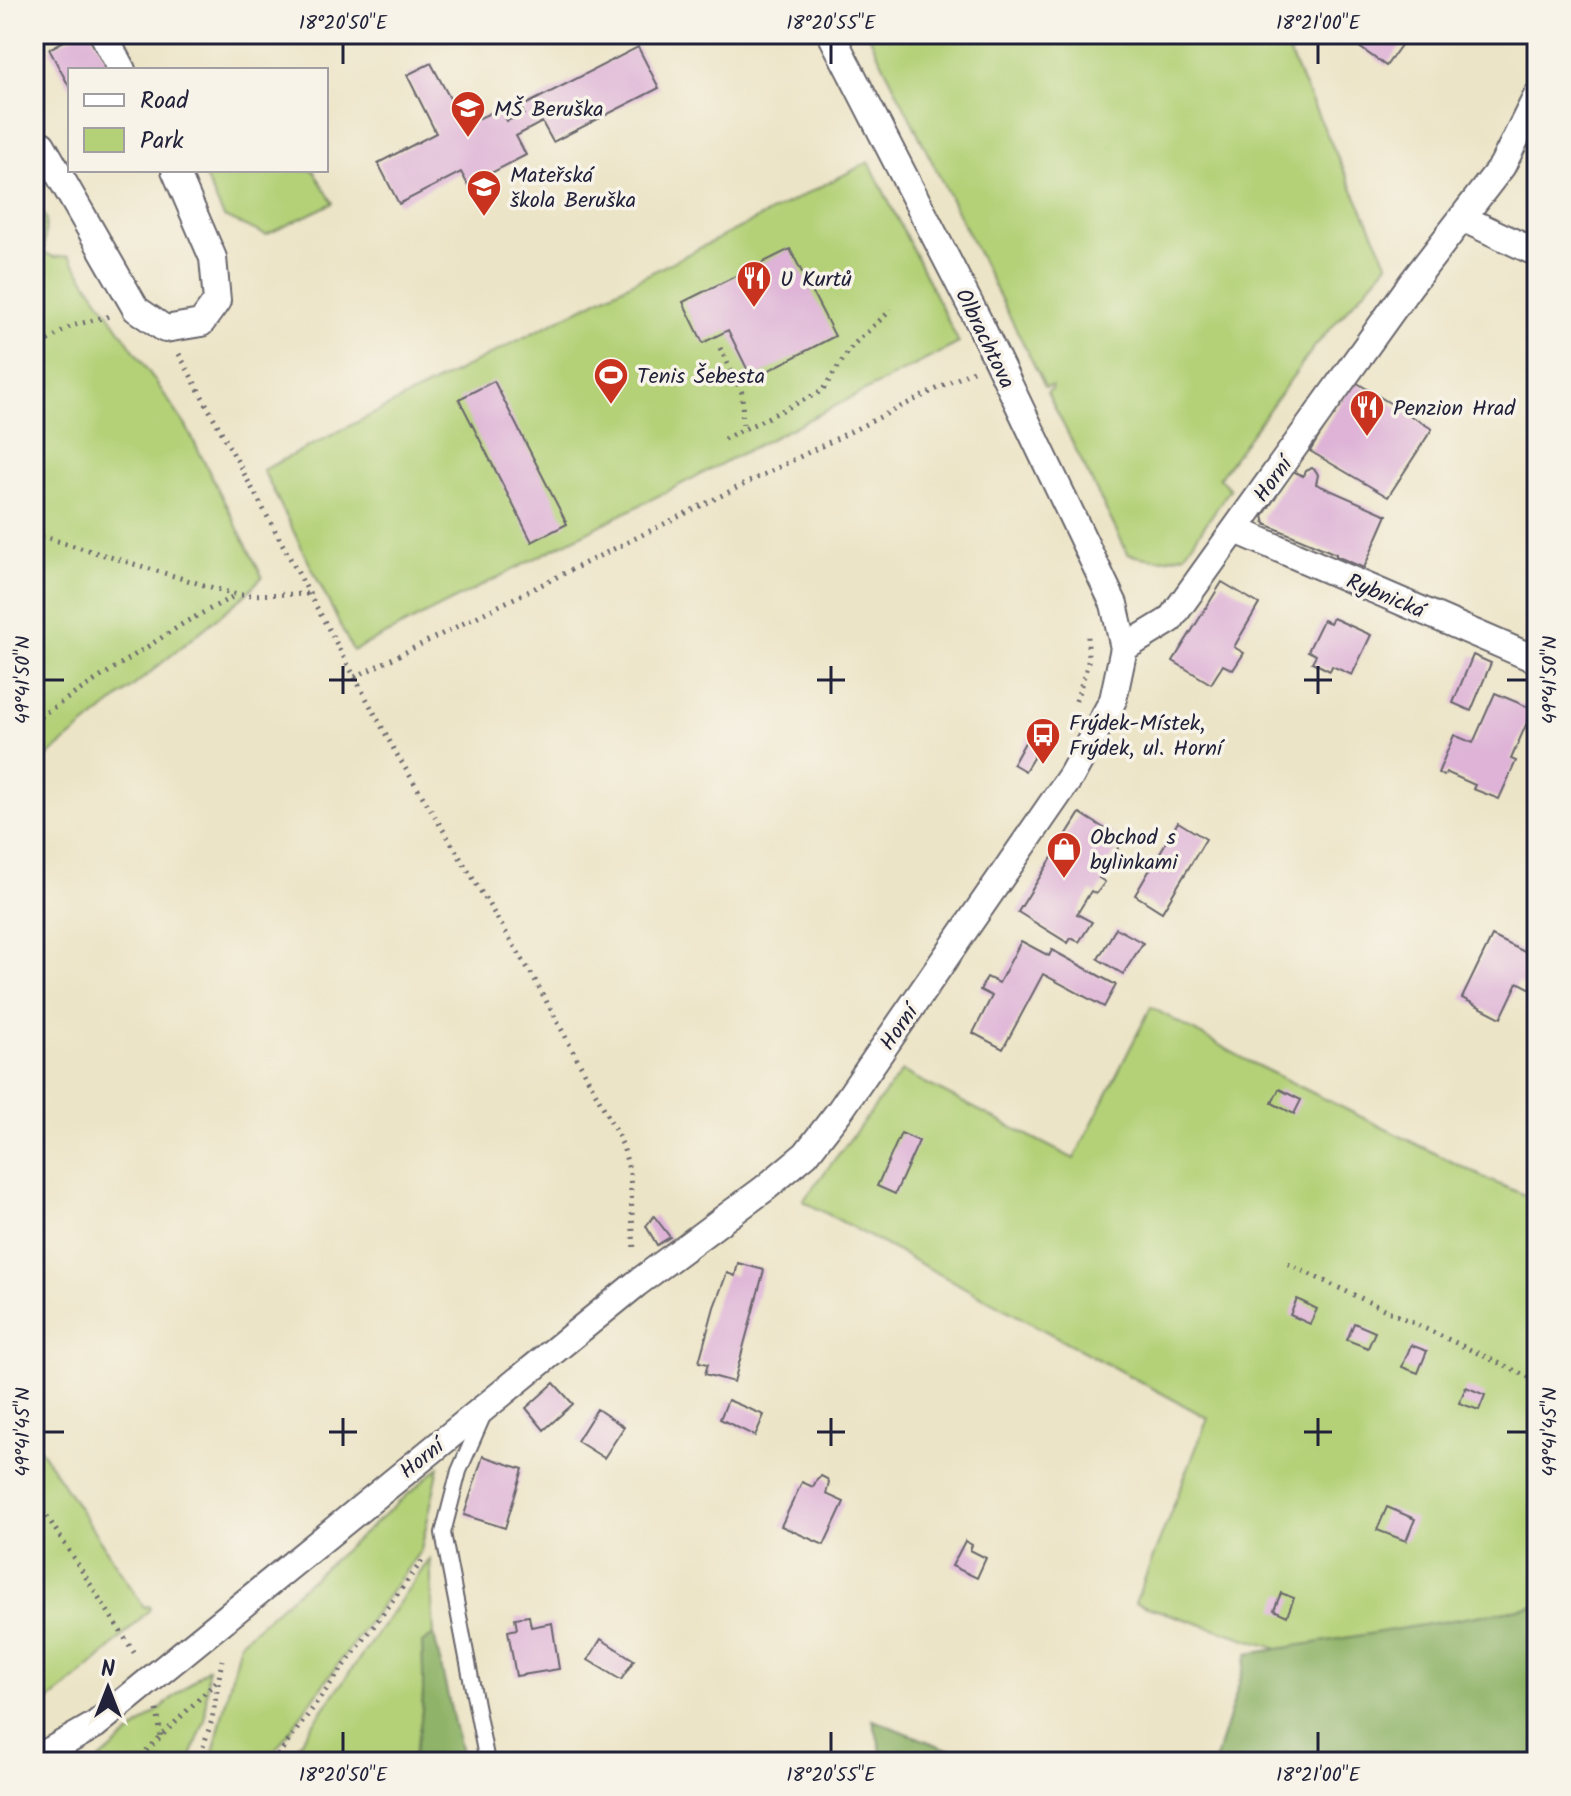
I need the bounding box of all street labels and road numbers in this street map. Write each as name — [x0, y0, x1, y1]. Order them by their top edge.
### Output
street label: Olbrachtova — [944, 283, 1023, 395]
street label: Horní — [1245, 447, 1305, 511]
street label: Rybnická — [1340, 565, 1432, 630]
street label: Horní — [872, 995, 931, 1059]
street label: Horní — [393, 1429, 456, 1489]

